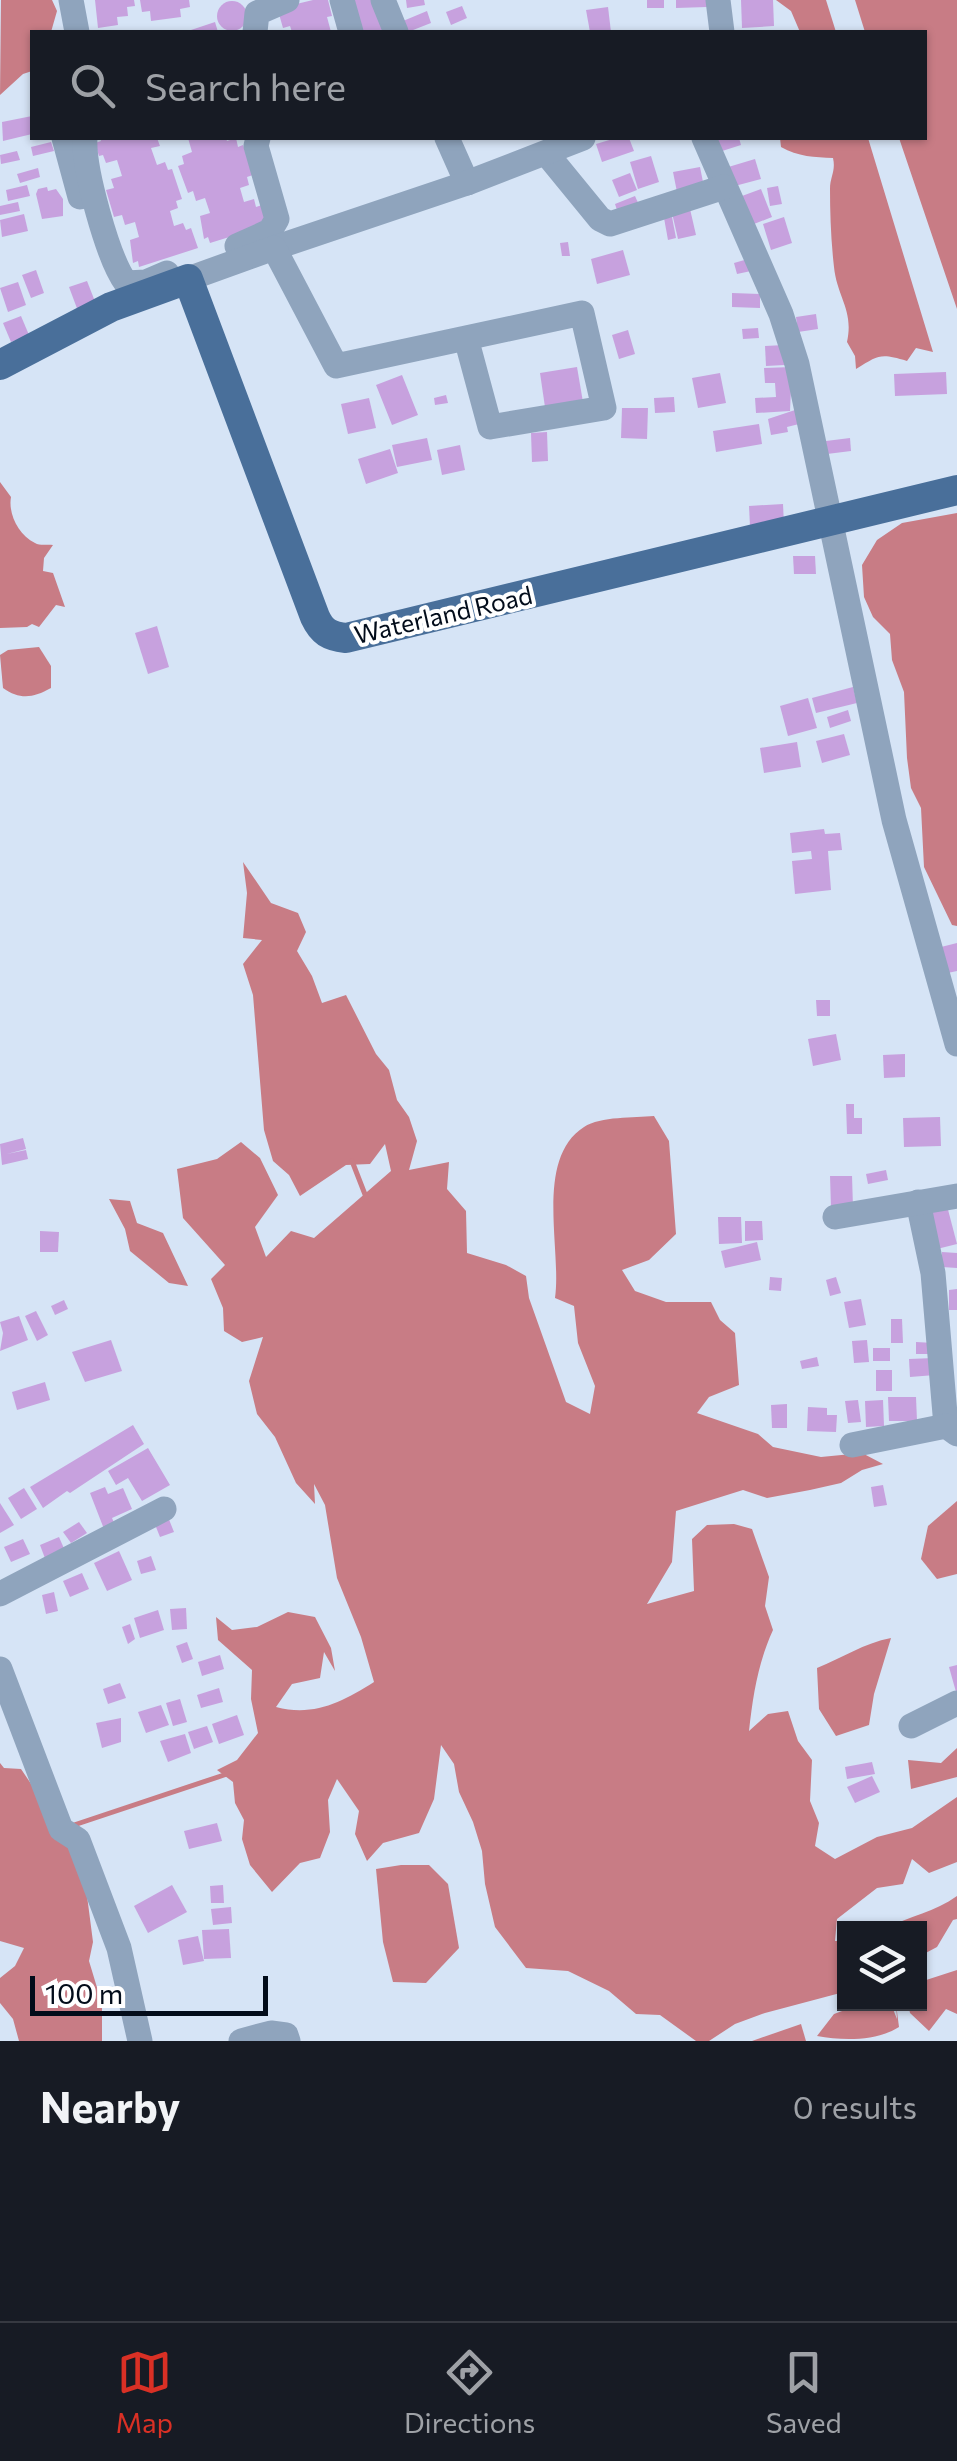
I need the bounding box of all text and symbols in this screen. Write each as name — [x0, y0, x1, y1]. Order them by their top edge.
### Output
search box — [30, 30, 927, 140]
icon: search — [65, 58, 120, 113]
text: Search here — [145, 62, 346, 109]
street label: Waterland Road — [351, 579, 535, 649]
map controls — [837, 1921, 927, 2011]
button: layers — [837, 1921, 927, 2011]
scale bar — [30, 1971, 268, 2016]
text: 100 m — [45, 1976, 123, 2010]
text: Nearby — [40, 2080, 180, 2132]
text: 0 results — [793, 2086, 917, 2126]
tab: Map — [115, 2345, 173, 2439]
tab: Directions — [404, 2345, 535, 2439]
tab: Saved — [766, 2345, 842, 2439]

